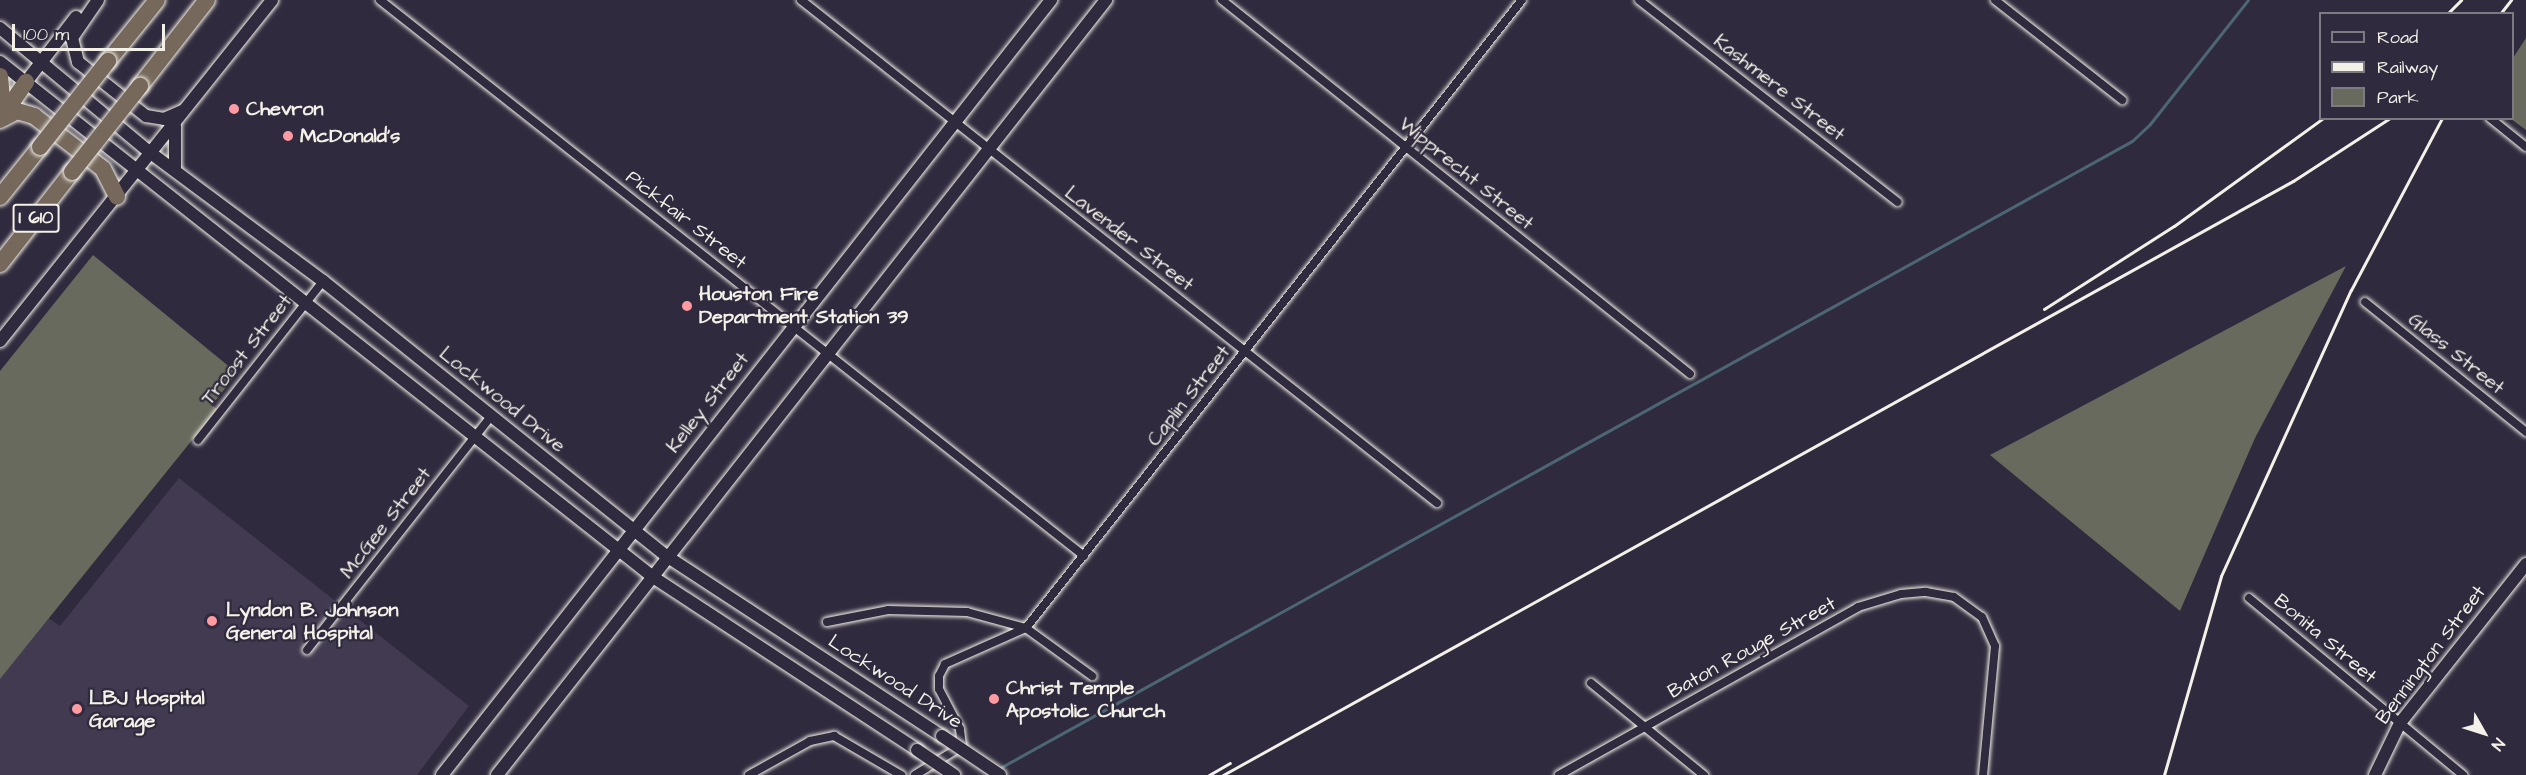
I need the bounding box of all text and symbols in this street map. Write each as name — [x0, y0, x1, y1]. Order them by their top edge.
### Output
scale bar — [15, 12, 168, 50]
legend — [2319, 12, 2514, 120]
text: 100 m — [23, 22, 69, 47]
text: Road — [2377, 25, 2418, 50]
street label: Kashmere Street — [1709, 29, 1849, 147]
text: Railway — [2377, 55, 2438, 80]
text: Park — [2377, 85, 2419, 110]
place label: Chevron — [246, 97, 324, 121]
marker: Chevron — [227, 102, 241, 116]
street label: Wipprecht Street — [1394, 112, 1538, 236]
place label: McDonald's — [300, 124, 400, 148]
marker: McDonald's — [281, 129, 295, 143]
street label: Pickfair Street — [621, 165, 751, 275]
street label: Lavender Street — [1060, 181, 1198, 297]
road number: I 610 — [12, 203, 60, 233]
place label: Houston Fire Department Station 39 — [699, 282, 909, 329]
street label: Troost Street — [196, 290, 298, 410]
marker: Houston Fire Department Station 39 — [680, 299, 694, 313]
street label: Glass Street — [2403, 308, 2509, 400]
street label: Caplin Street — [1142, 341, 1236, 451]
street label: Lockwood Drive — [434, 342, 570, 458]
street label: Kelley Street — [661, 348, 755, 458]
street label: McGee Street — [335, 463, 437, 583]
street label: Bennington Street — [2371, 581, 2491, 729]
street label: Bonita Street — [2269, 589, 2381, 689]
street label: Baton Rouge Street — [1664, 592, 1840, 704]
place label: Lyndon B. Johnson General Hospital — [226, 598, 398, 645]
marker: Lyndon B. Johnson General Hospital — [203, 612, 221, 630]
street label: Lockwood Drive — [823, 630, 967, 734]
place label: Christ Temple Apostolic Church — [1006, 676, 1165, 723]
place label: LBJ Hospital Garage — [89, 686, 205, 733]
marker: Christ Temple Apostolic Church — [987, 692, 1001, 706]
marker: LBJ Hospital Garage — [70, 702, 84, 716]
north arrow — [2454, 703, 2514, 763]
text: N — [2486, 734, 2510, 755]

